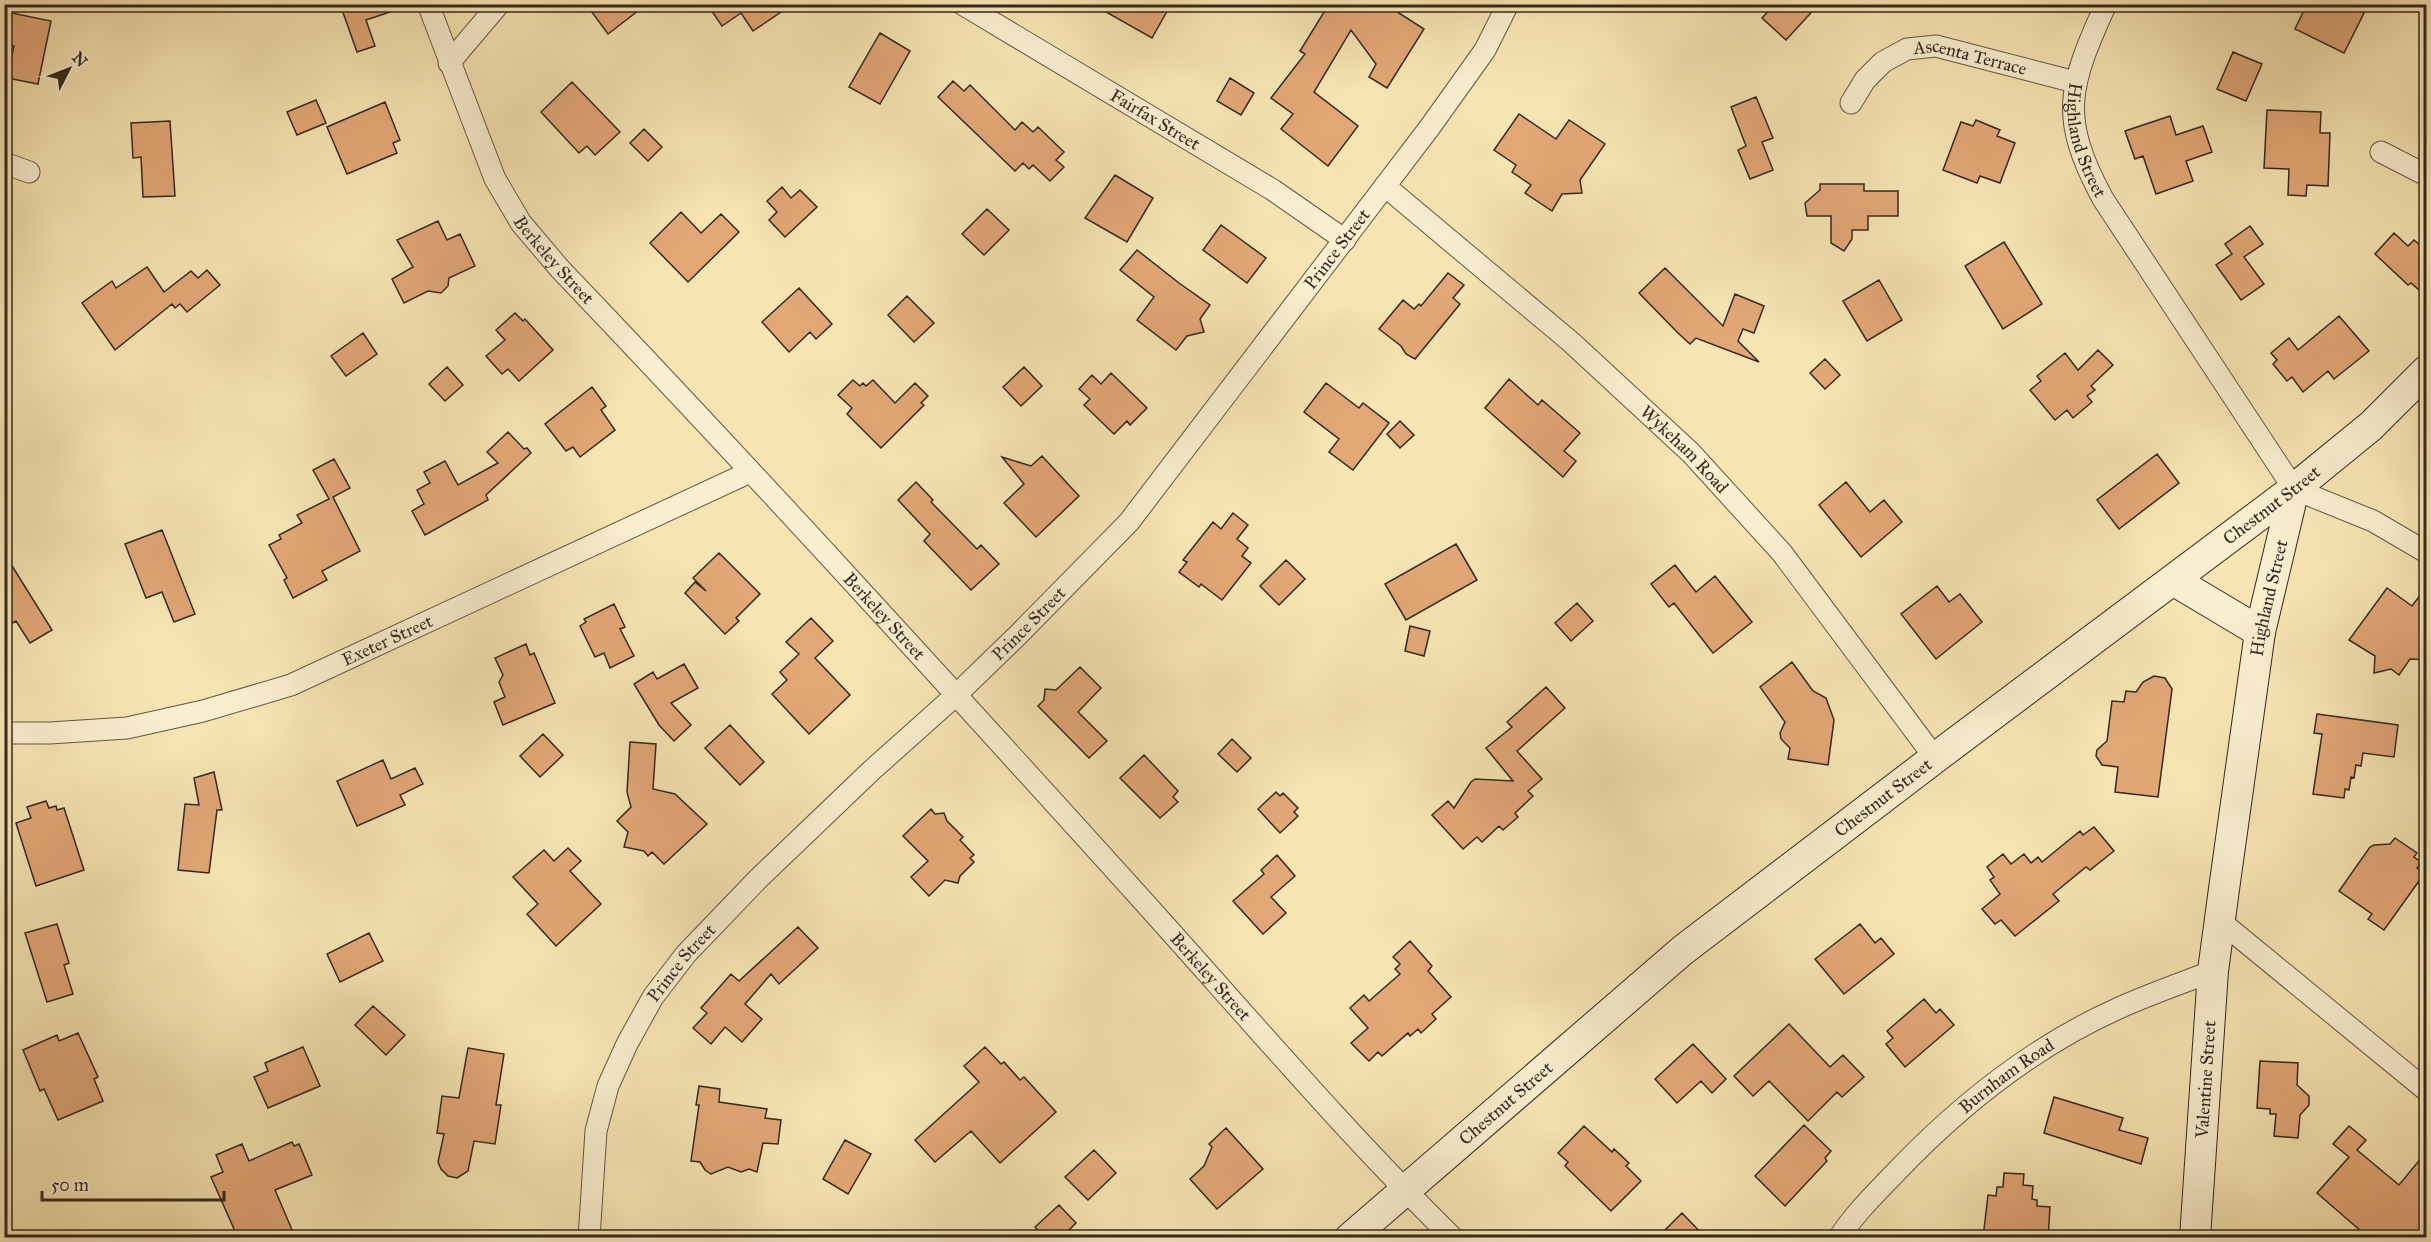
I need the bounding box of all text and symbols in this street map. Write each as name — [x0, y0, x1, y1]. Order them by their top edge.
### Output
street label: Ascenta Terrace — [1911, 35, 2029, 80]
north arrow — [39, 39, 99, 99]
text: N — [68, 48, 92, 71]
street label: Highland Street — [2062, 81, 2112, 202]
street label: Fairfax Street — [1106, 84, 1205, 155]
street label: Prince Street — [1299, 204, 1375, 294]
street label: Berkeley Street — [508, 212, 599, 309]
street label: Wykeham Road — [1636, 401, 1733, 498]
street label: Chestnut Street — [2218, 460, 2325, 549]
street label: Highland Street — [2246, 537, 2293, 658]
street label: Berkeley Street — [839, 568, 930, 665]
street label: Prince Street — [987, 582, 1071, 665]
street label: Exeter Street — [338, 610, 437, 671]
street label: Chestnut Street — [1830, 753, 1937, 842]
street label: Prince Street — [642, 919, 721, 1006]
street label: Berkeley Street — [1165, 928, 1256, 1026]
street label: Valentine Street — [2191, 1019, 2221, 1140]
street label: Burnham Road — [1954, 1034, 2058, 1118]
street label: Chestnut Street — [1454, 1056, 1558, 1150]
scale bar — [42, 1164, 224, 1202]
text: 50 m — [51, 1174, 89, 1196]

